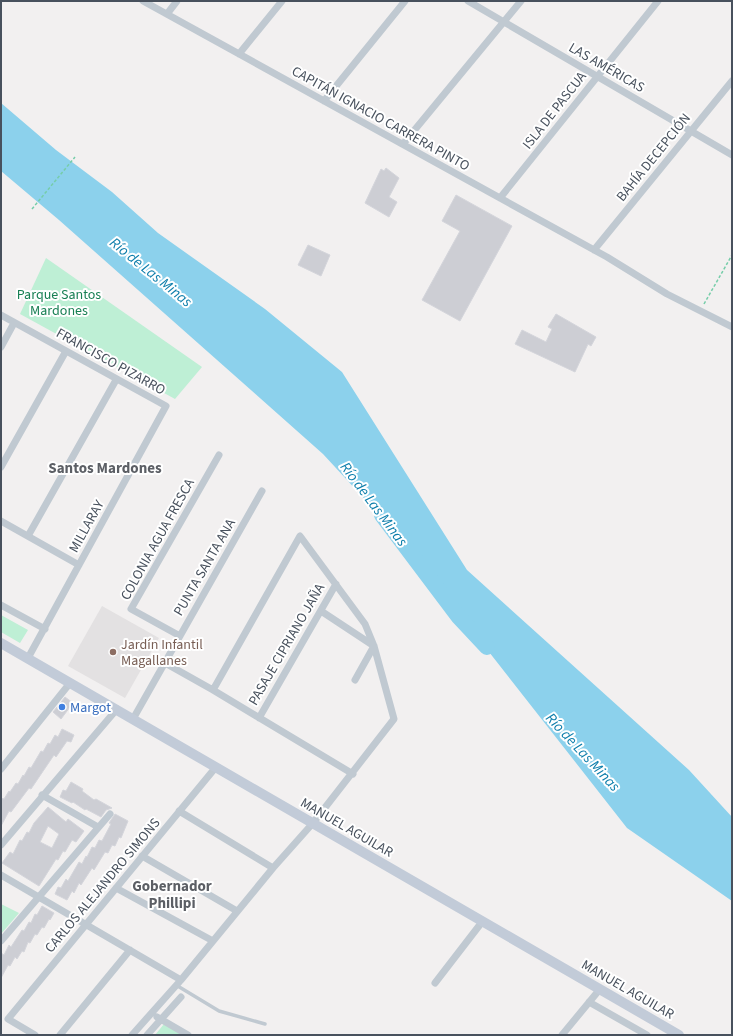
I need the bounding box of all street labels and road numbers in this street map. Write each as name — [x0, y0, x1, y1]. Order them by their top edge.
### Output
street label: LAS AMÉRICAS — [565, 38, 648, 98]
street label: CAPITÁN IGNACIO CARRERA PINTO — [288, 62, 473, 176]
street label: ISLA DE PASCUA — [518, 67, 592, 154]
street label: BAHÍA DECEPCIÓN — [612, 109, 696, 206]
street label: FRANCISCO PIZARRO — [52, 323, 169, 400]
street label: COLONIA AGUA FRESCA — [116, 475, 200, 604]
street label: MILLARAY — [64, 496, 110, 556]
street label: PUNTA SANTA ANA — [169, 515, 241, 620]
street label: PASAJE CIPRIANO JAÑA — [244, 579, 330, 709]
street label: MANUEL AGUILAR — [296, 793, 397, 863]
street label: CARLOS ALEJANDRO SIMONS — [40, 814, 165, 957]
street label: MANUEL AGUILAR — [577, 955, 678, 1025]

